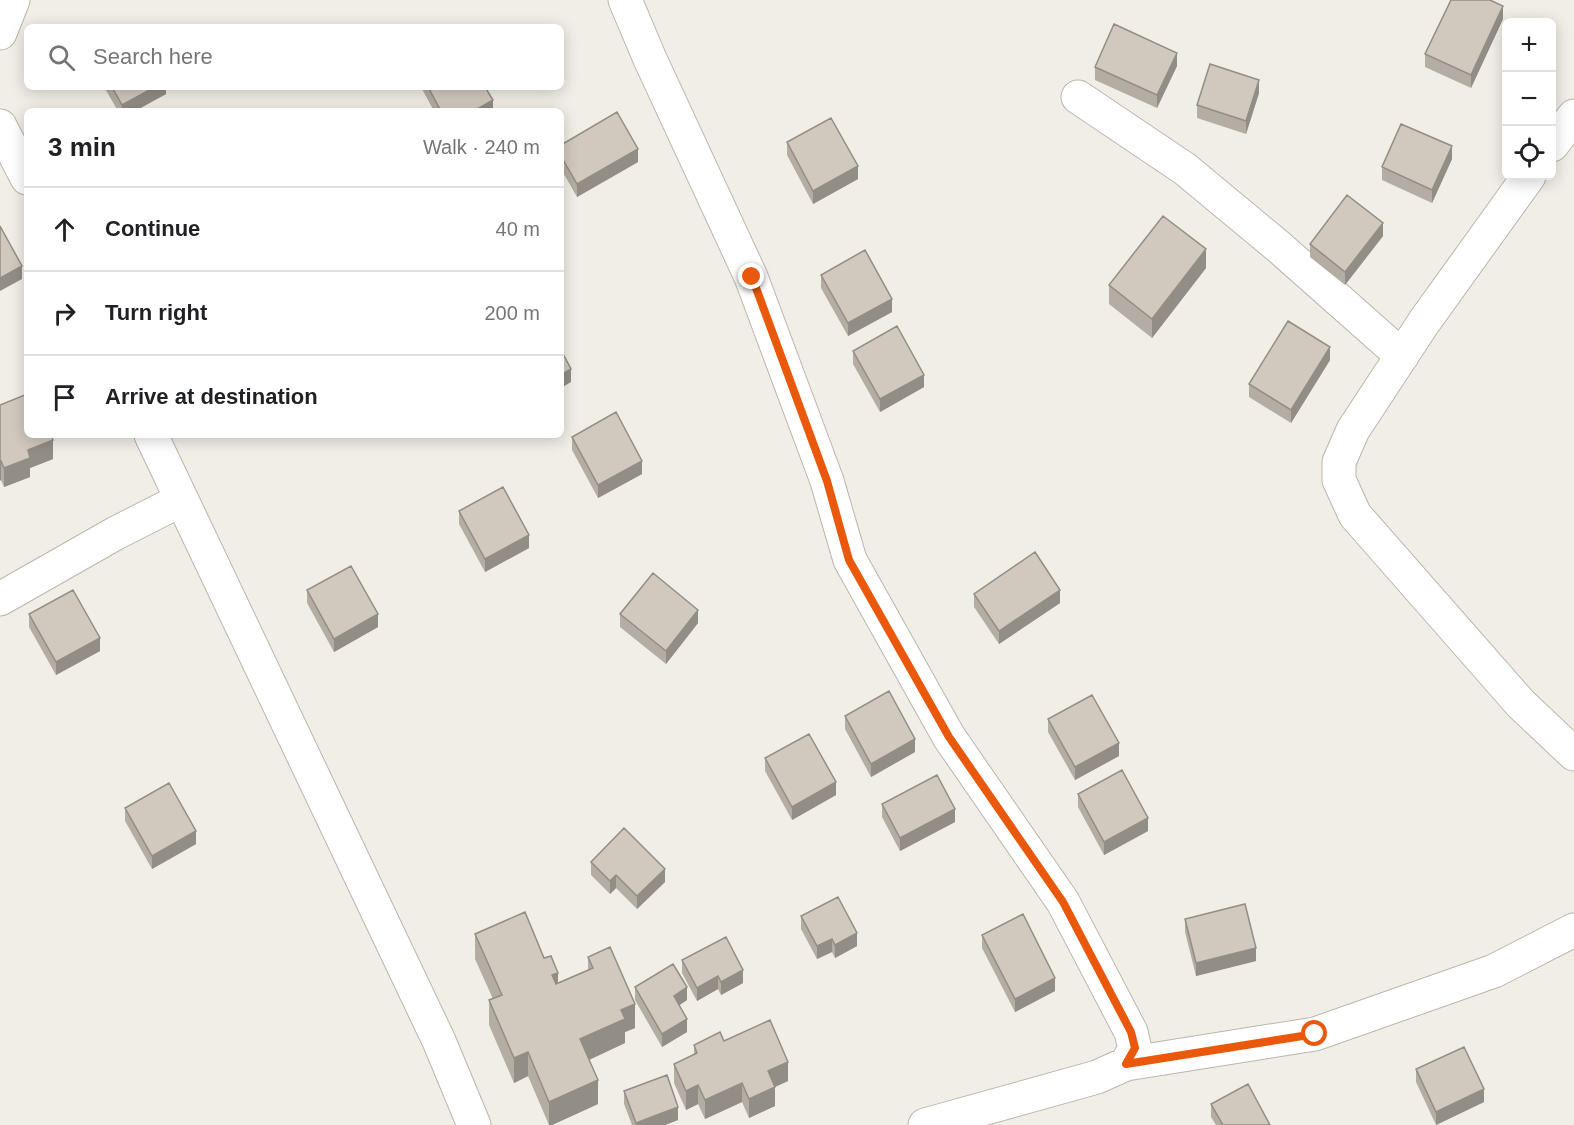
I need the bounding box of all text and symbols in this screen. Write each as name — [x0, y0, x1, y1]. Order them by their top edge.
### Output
map controls — [1502, 18, 1556, 180]
button: + — [1502, 18, 1556, 72]
search box — [24, 24, 564, 90]
icon: search — [45, 41, 78, 74]
text: Search here — [93, 44, 213, 69]
button: − — [1502, 72, 1556, 126]
button: locate — [1502, 126, 1556, 180]
text: 3 min — [48, 132, 116, 162]
text: Walk · 240 m — [423, 136, 540, 158]
icon: ahead — [48, 213, 81, 246]
text: Continue — [105, 216, 200, 241]
text: 40 m — [496, 218, 540, 240]
route end — [738, 263, 764, 289]
icon: right — [48, 297, 81, 330]
text: Turn right — [105, 300, 207, 325]
text: 200 m — [484, 302, 540, 324]
icon: arrive — [48, 381, 81, 414]
text: Arrive at destination — [105, 384, 318, 409]
route start — [1301, 1020, 1327, 1046]

